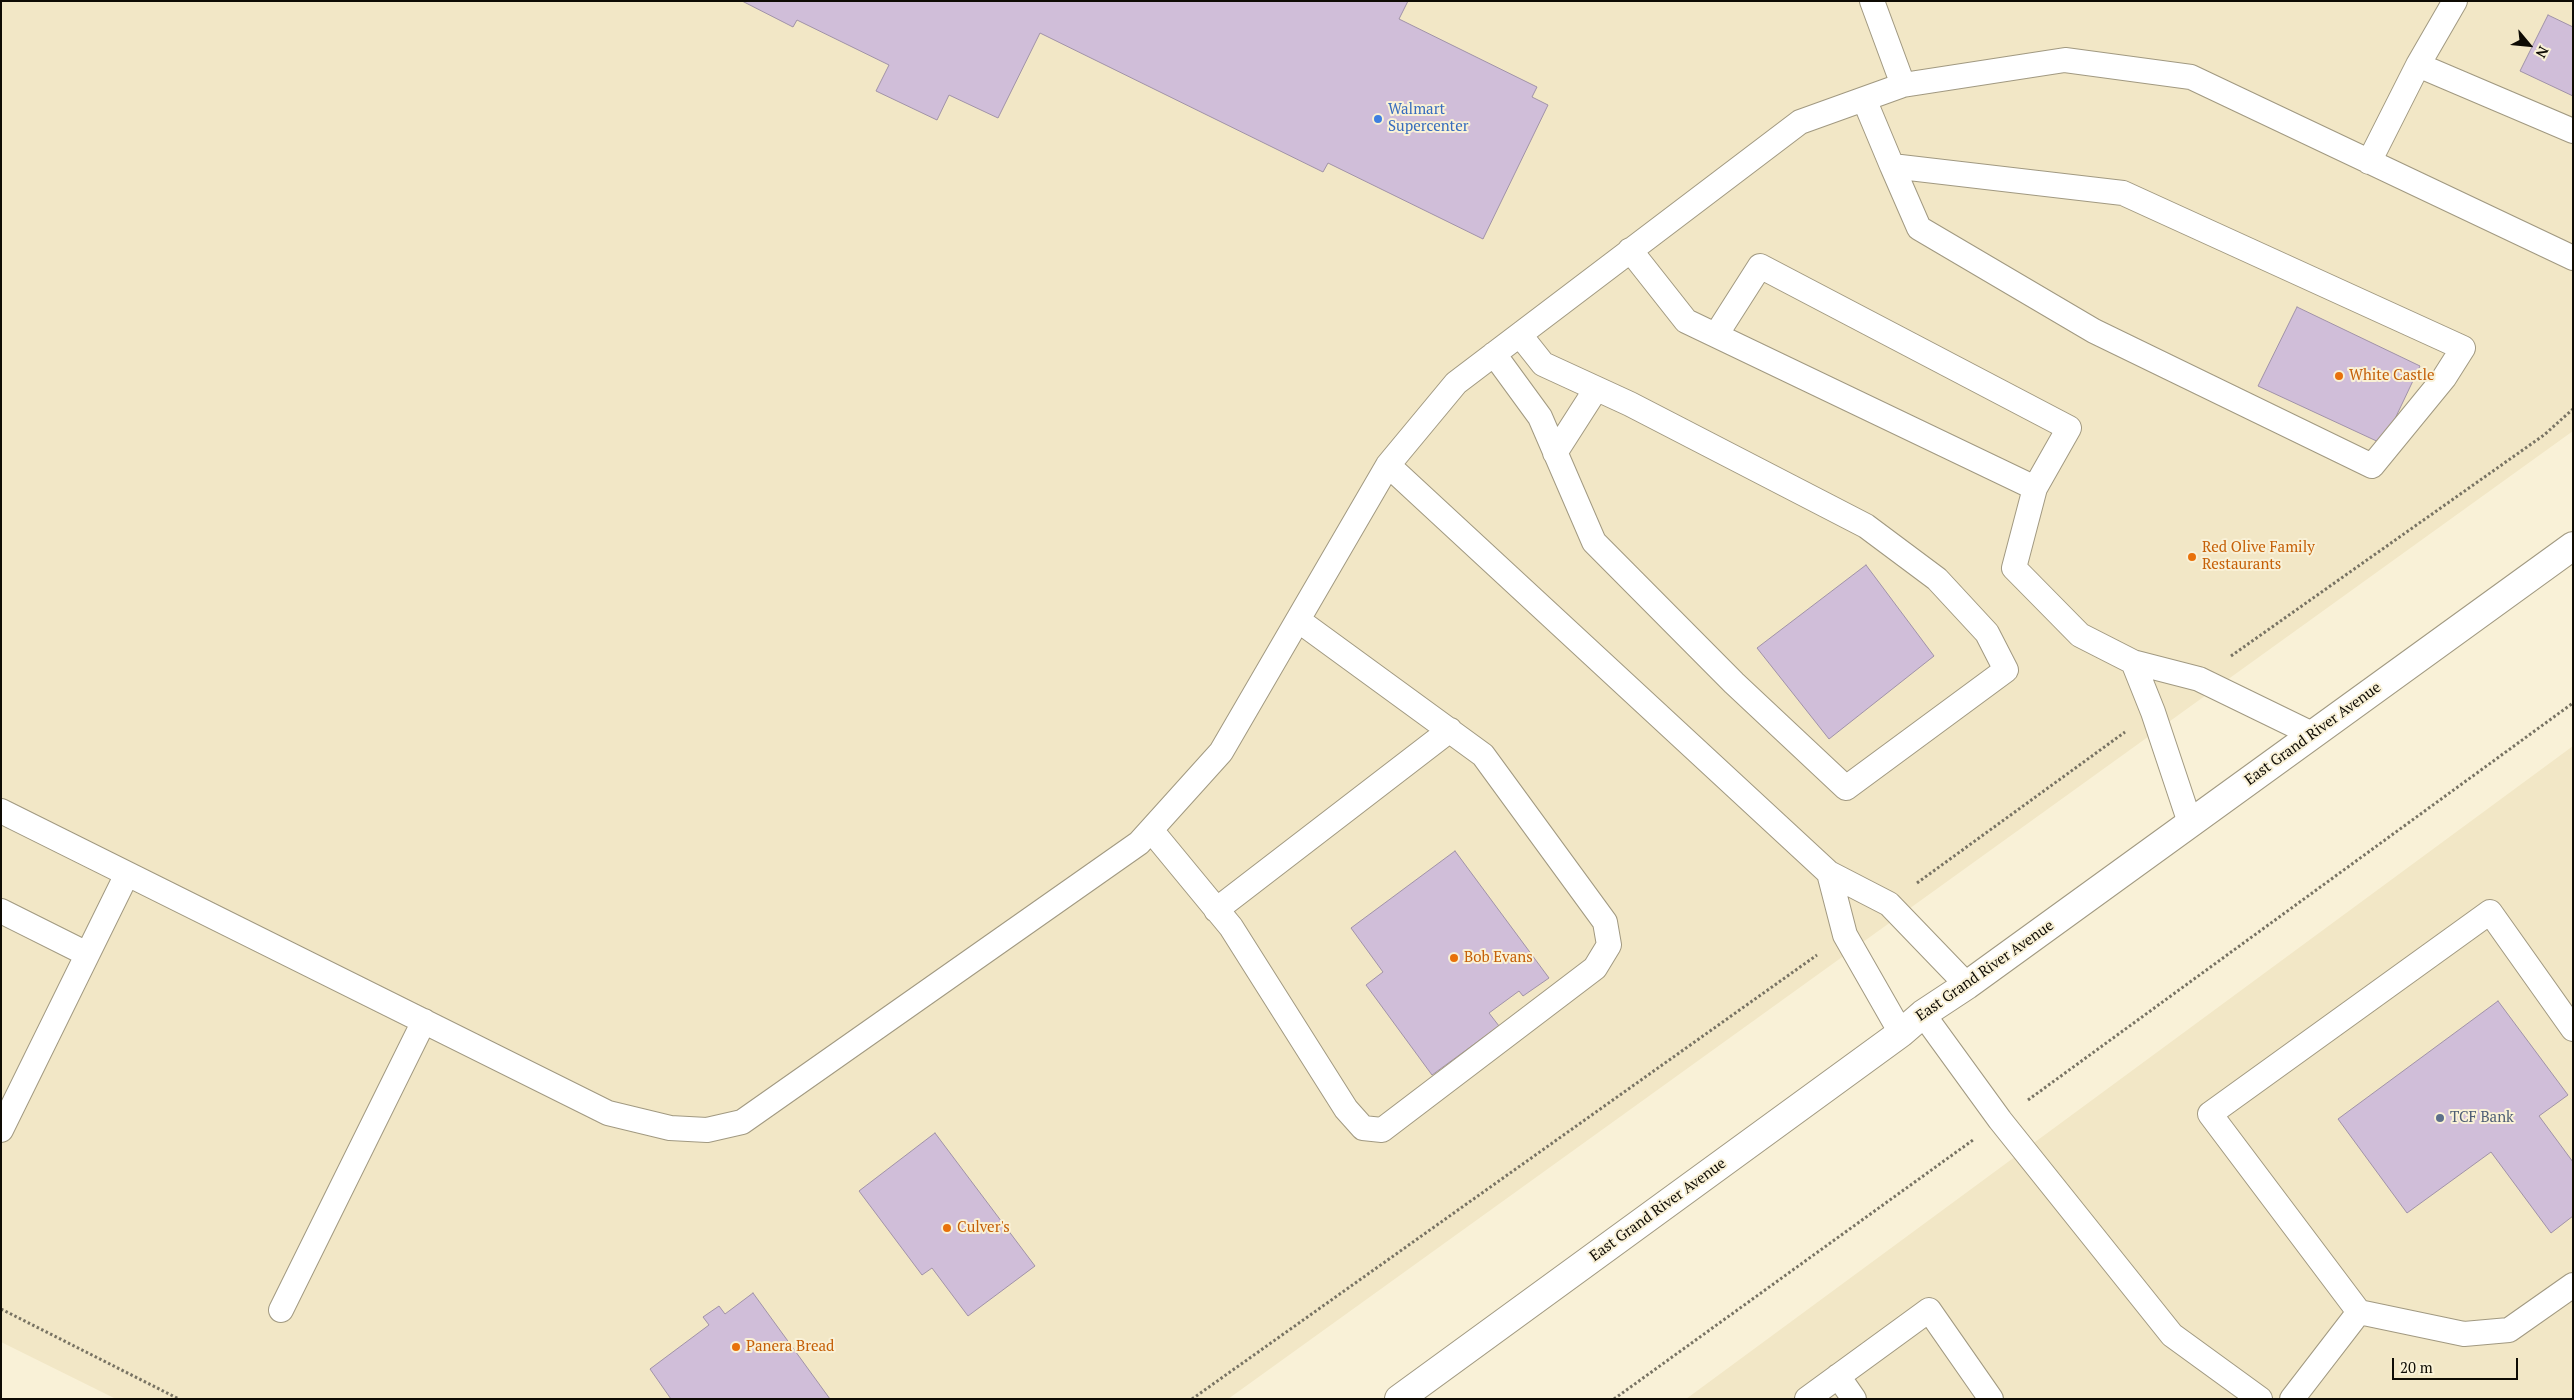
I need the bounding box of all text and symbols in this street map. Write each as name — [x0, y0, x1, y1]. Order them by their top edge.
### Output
north arrow — [2504, 20, 2554, 70]
text: N — [2532, 43, 2554, 61]
place label: Walmart Supercenter — [1388, 101, 1468, 136]
marker: Walmart Supercenter — [1372, 113, 1384, 125]
place label: White Castle — [2349, 367, 2434, 385]
marker: White Castle — [2333, 370, 2345, 382]
place label: Red Olive Family Restaurants — [2202, 539, 2315, 574]
marker: Red Olive Family Restaurants — [2186, 551, 2198, 563]
street label: East Grand River Avenue — [2241, 679, 2385, 789]
street label: East Grand River Avenue — [1913, 917, 2057, 1025]
place label: Bob Evans — [1464, 949, 1533, 967]
marker: Bob Evans — [1448, 952, 1460, 964]
place label: TCF Bank — [2450, 1109, 2514, 1127]
marker: TCF Bank — [2434, 1112, 2446, 1124]
street label: East Grand River Avenue — [1586, 1155, 1730, 1265]
place label: Culver's — [957, 1219, 1010, 1237]
marker: Culver's — [941, 1222, 953, 1234]
place label: Panera Bread — [746, 1338, 834, 1356]
marker: Panera Bread — [730, 1341, 742, 1353]
scale bar — [2394, 1348, 2520, 1380]
text: 20 m — [2400, 1357, 2433, 1377]

